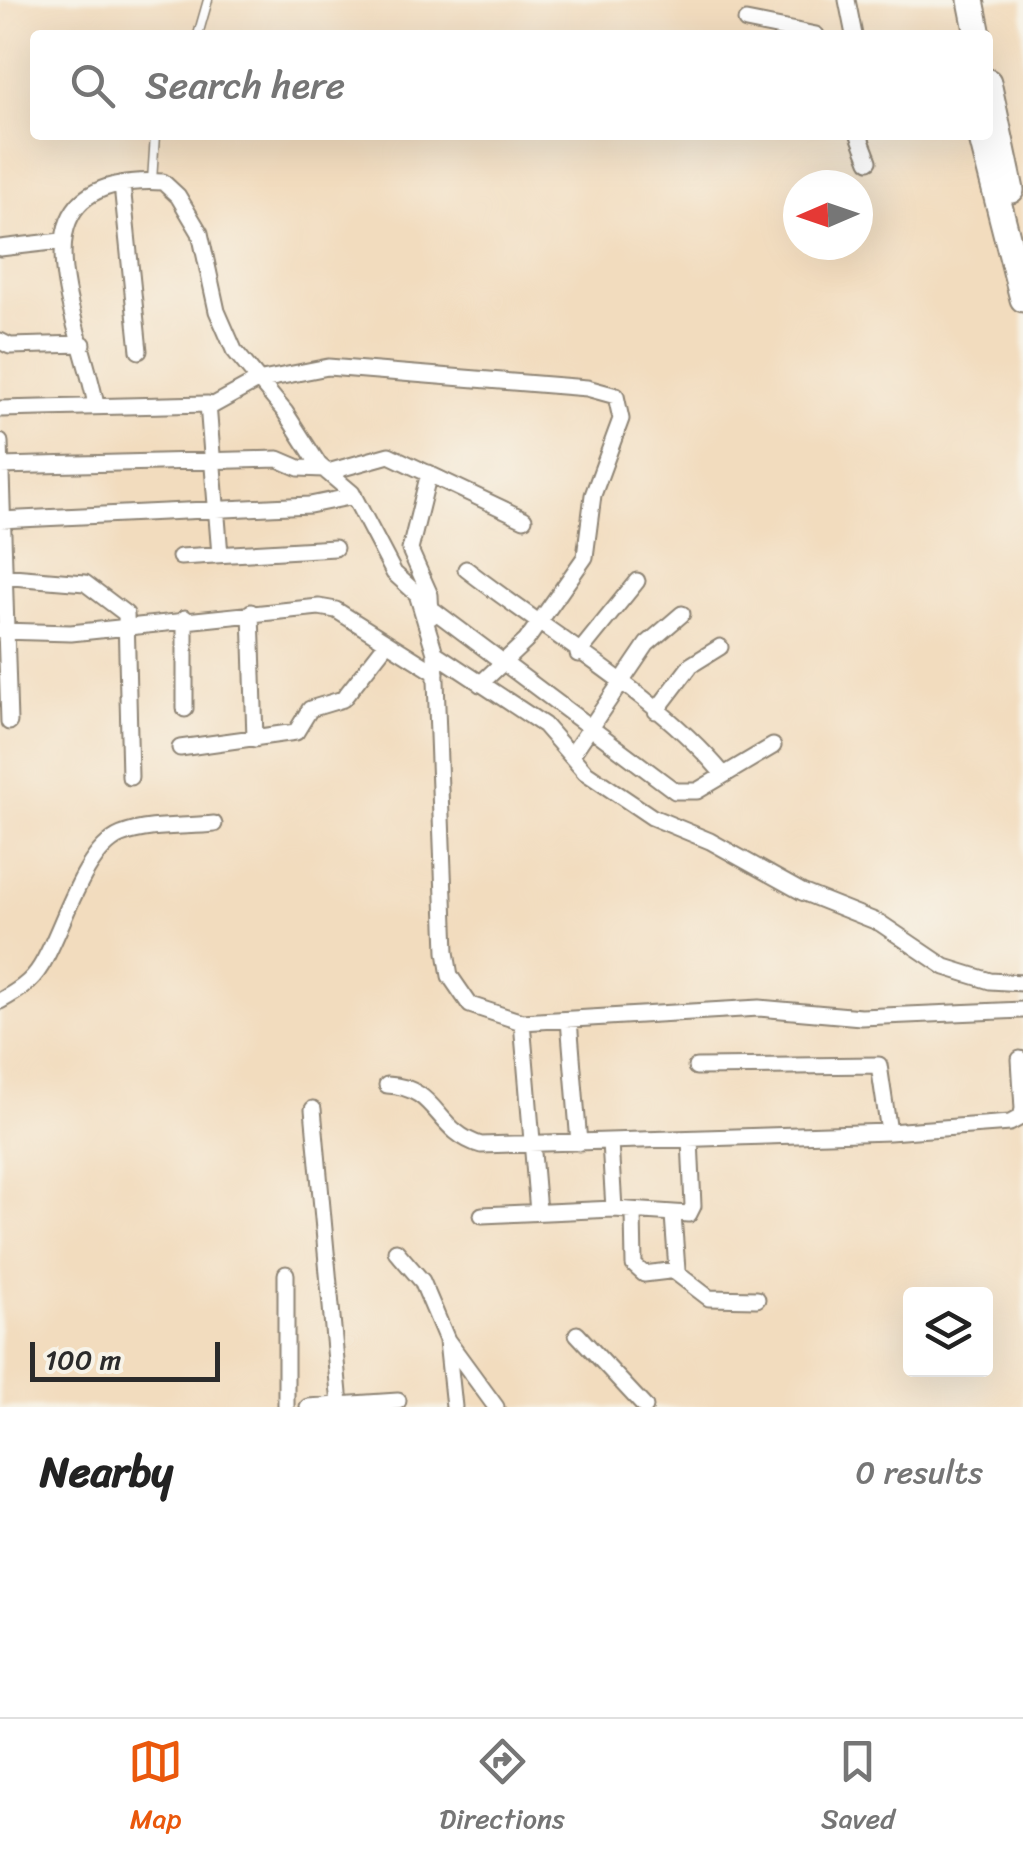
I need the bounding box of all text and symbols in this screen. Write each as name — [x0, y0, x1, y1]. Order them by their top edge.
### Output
search box — [30, 30, 993, 140]
text: Search here — [145, 52, 345, 119]
icon: search — [65, 58, 120, 113]
north arrow — [783, 170, 873, 260]
map controls — [903, 1287, 993, 1377]
button: layers — [903, 1287, 993, 1377]
text: 100 m — [45, 1335, 121, 1384]
scale bar — [30, 1337, 220, 1382]
text: Nearby — [40, 1435, 173, 1509]
text: 0 results — [855, 1444, 983, 1501]
tab: Map — [128, 1734, 183, 1843]
tab: Directions — [439, 1734, 565, 1843]
tab: Saved — [821, 1734, 895, 1843]

